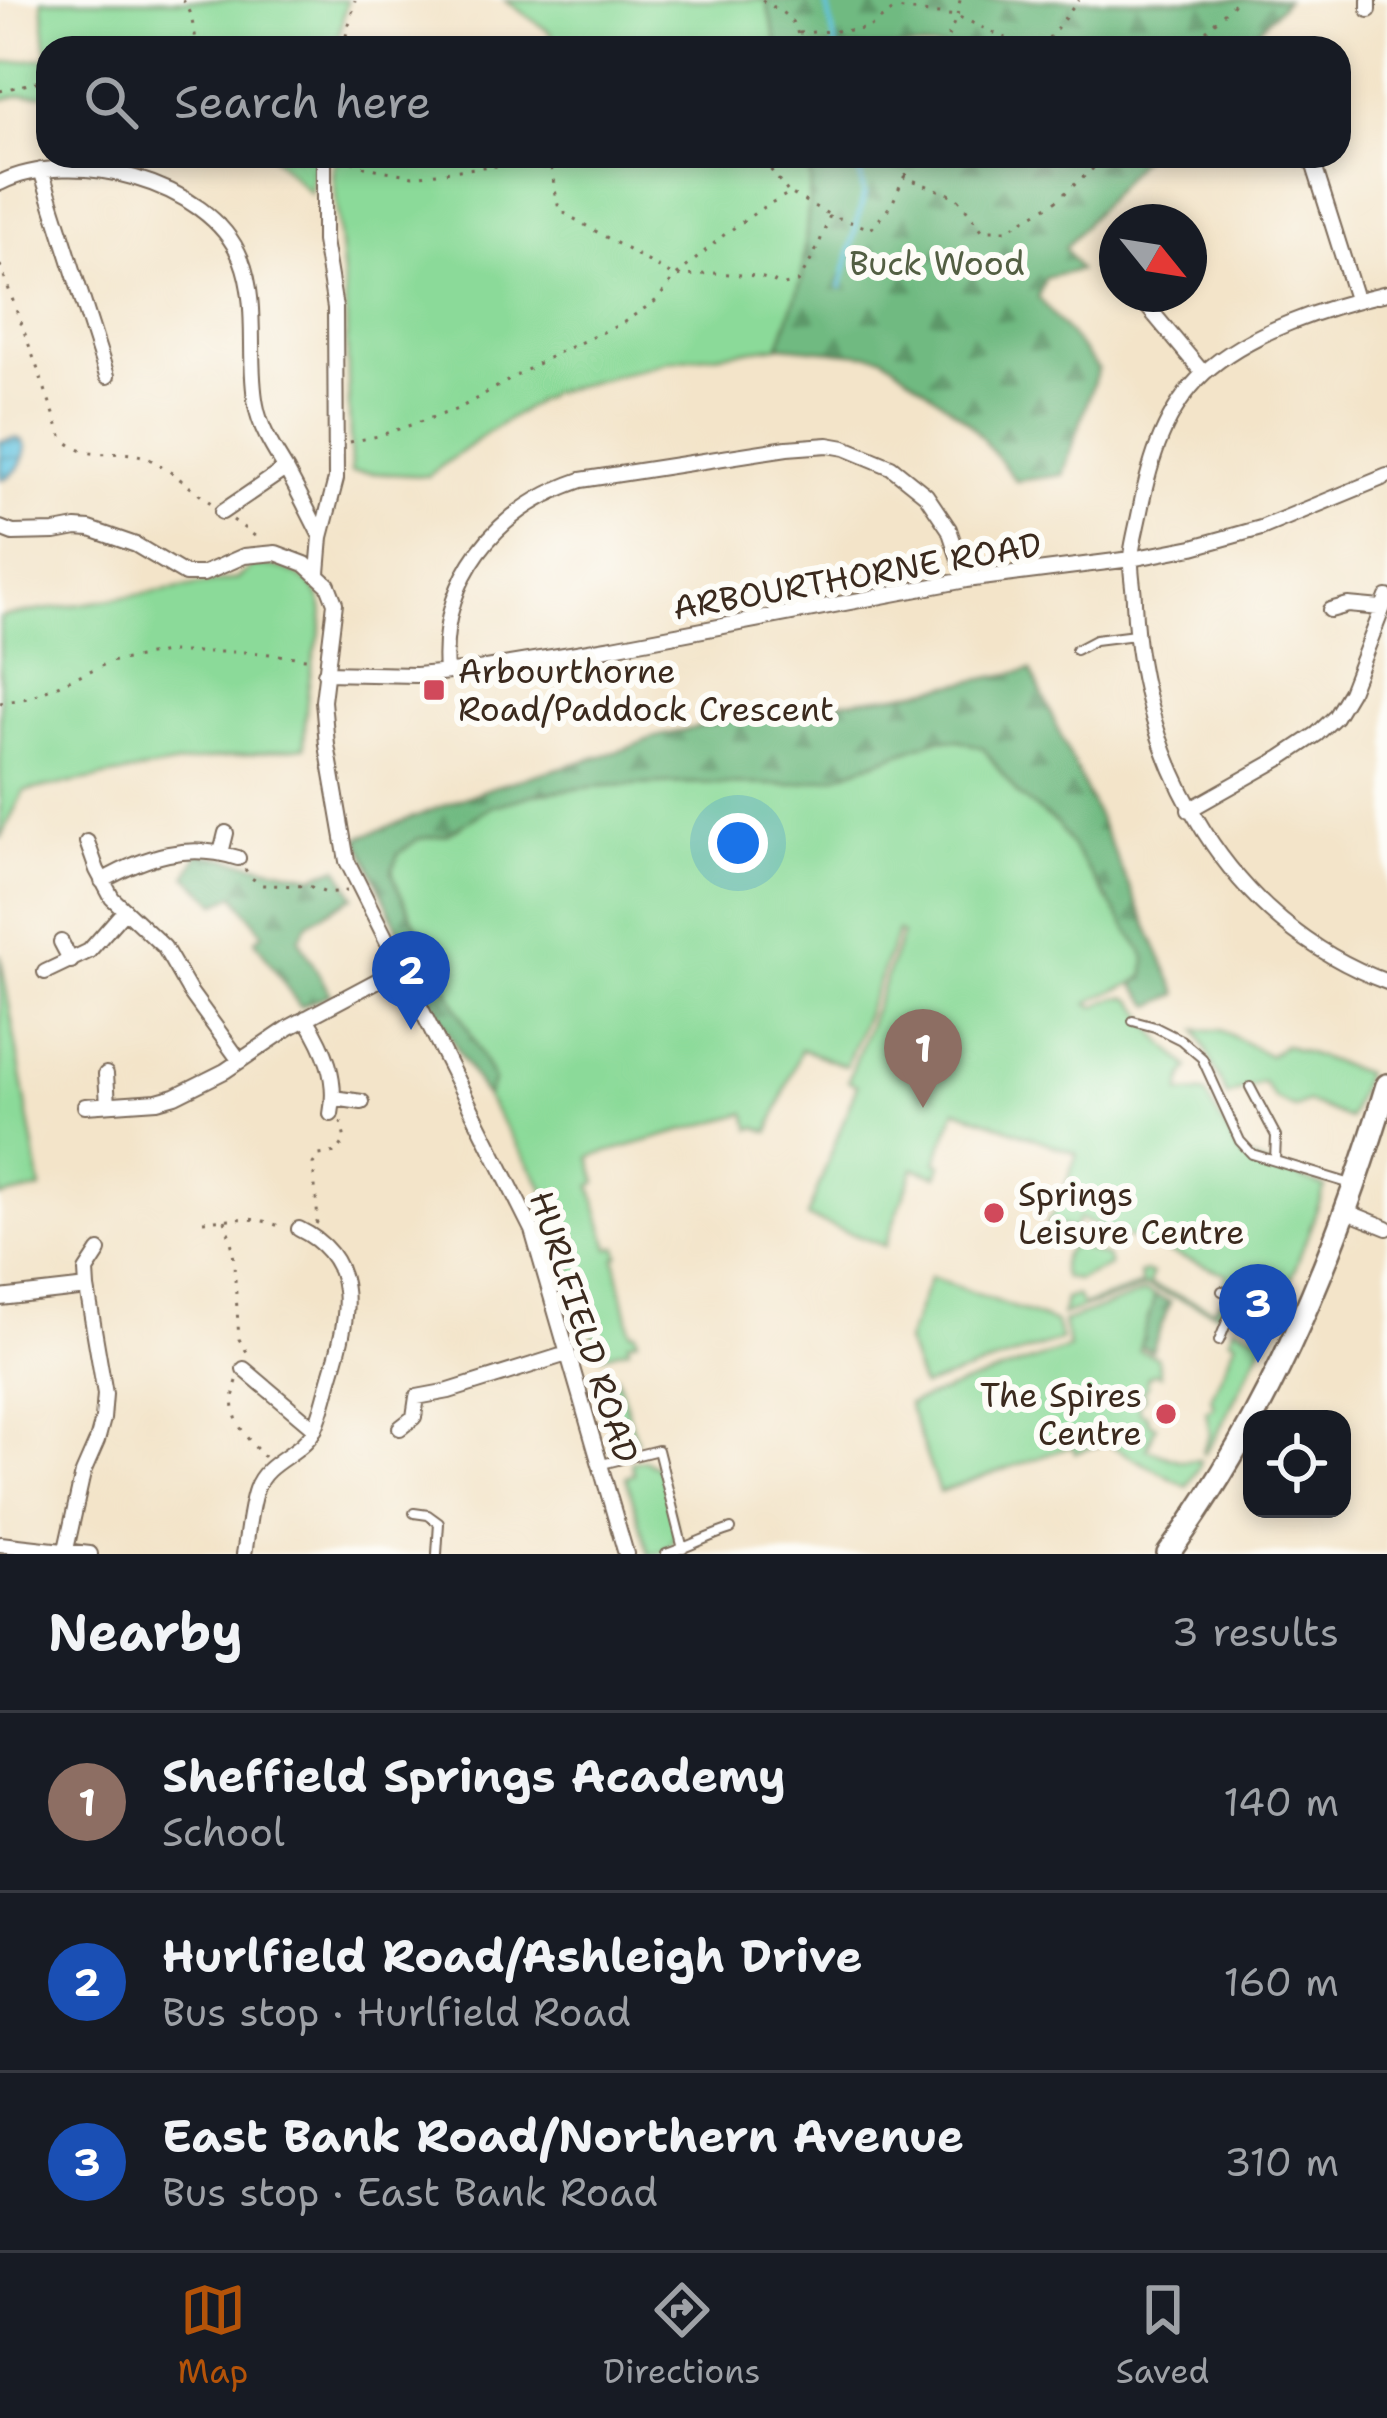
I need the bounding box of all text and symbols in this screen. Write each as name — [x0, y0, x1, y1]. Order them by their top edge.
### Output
search box — [36, 36, 1351, 168]
icon: search — [78, 69, 144, 135]
text: Search here — [174, 72, 431, 132]
north arrow — [1099, 204, 1207, 312]
park label: Buck Wood — [849, 241, 1025, 286]
street label: ARBOURTHORNE ROAD — [669, 521, 1045, 631]
place label: Arbourthorne Road/Paddock Crescent — [458, 649, 834, 732]
marker: Arbourthorne Road/Paddock Crescent — [421, 677, 447, 703]
your location — [708, 813, 768, 873]
pin: 2 — [372, 931, 450, 1030]
pin: 1 — [884, 1009, 962, 1108]
place label: Springs Leisure Centre — [1018, 1172, 1245, 1255]
street label: HURLFIELD ROAD — [519, 1185, 649, 1469]
marker: Springs Leisure Centre — [981, 1200, 1007, 1226]
pin: 3 — [1219, 1264, 1297, 1363]
place label: The Spires Centre — [980, 1373, 1142, 1456]
marker: The Spires Centre — [1153, 1401, 1179, 1427]
map controls — [1243, 1410, 1351, 1518]
button: locate — [1243, 1410, 1351, 1518]
text: Nearby — [48, 1598, 243, 1666]
text: 3 results — [1172, 1606, 1339, 1658]
text: Sheffield Springs Academy — [162, 1746, 786, 1806]
text: 1 — [78, 1776, 96, 1828]
text: 140 m — [1223, 1776, 1339, 1828]
text: School — [162, 1806, 285, 1858]
text: Hurlfield Road/Ashleigh Drive — [162, 1926, 863, 1986]
text: 2 — [73, 1956, 101, 2008]
text: 160 m — [1224, 1956, 1339, 2008]
text: Bus stop · Hurlfield Road — [162, 1986, 631, 2038]
text: East Bank Road/Northern Avenue — [162, 2106, 964, 2166]
text: 3 — [73, 2136, 101, 2188]
text: 310 m — [1224, 2136, 1339, 2188]
text: Bus stop · East Bank Road — [162, 2166, 658, 2218]
tab: Map — [178, 2277, 248, 2394]
tab: Directions — [603, 2277, 761, 2394]
tab: Saved — [1116, 2277, 1209, 2394]

